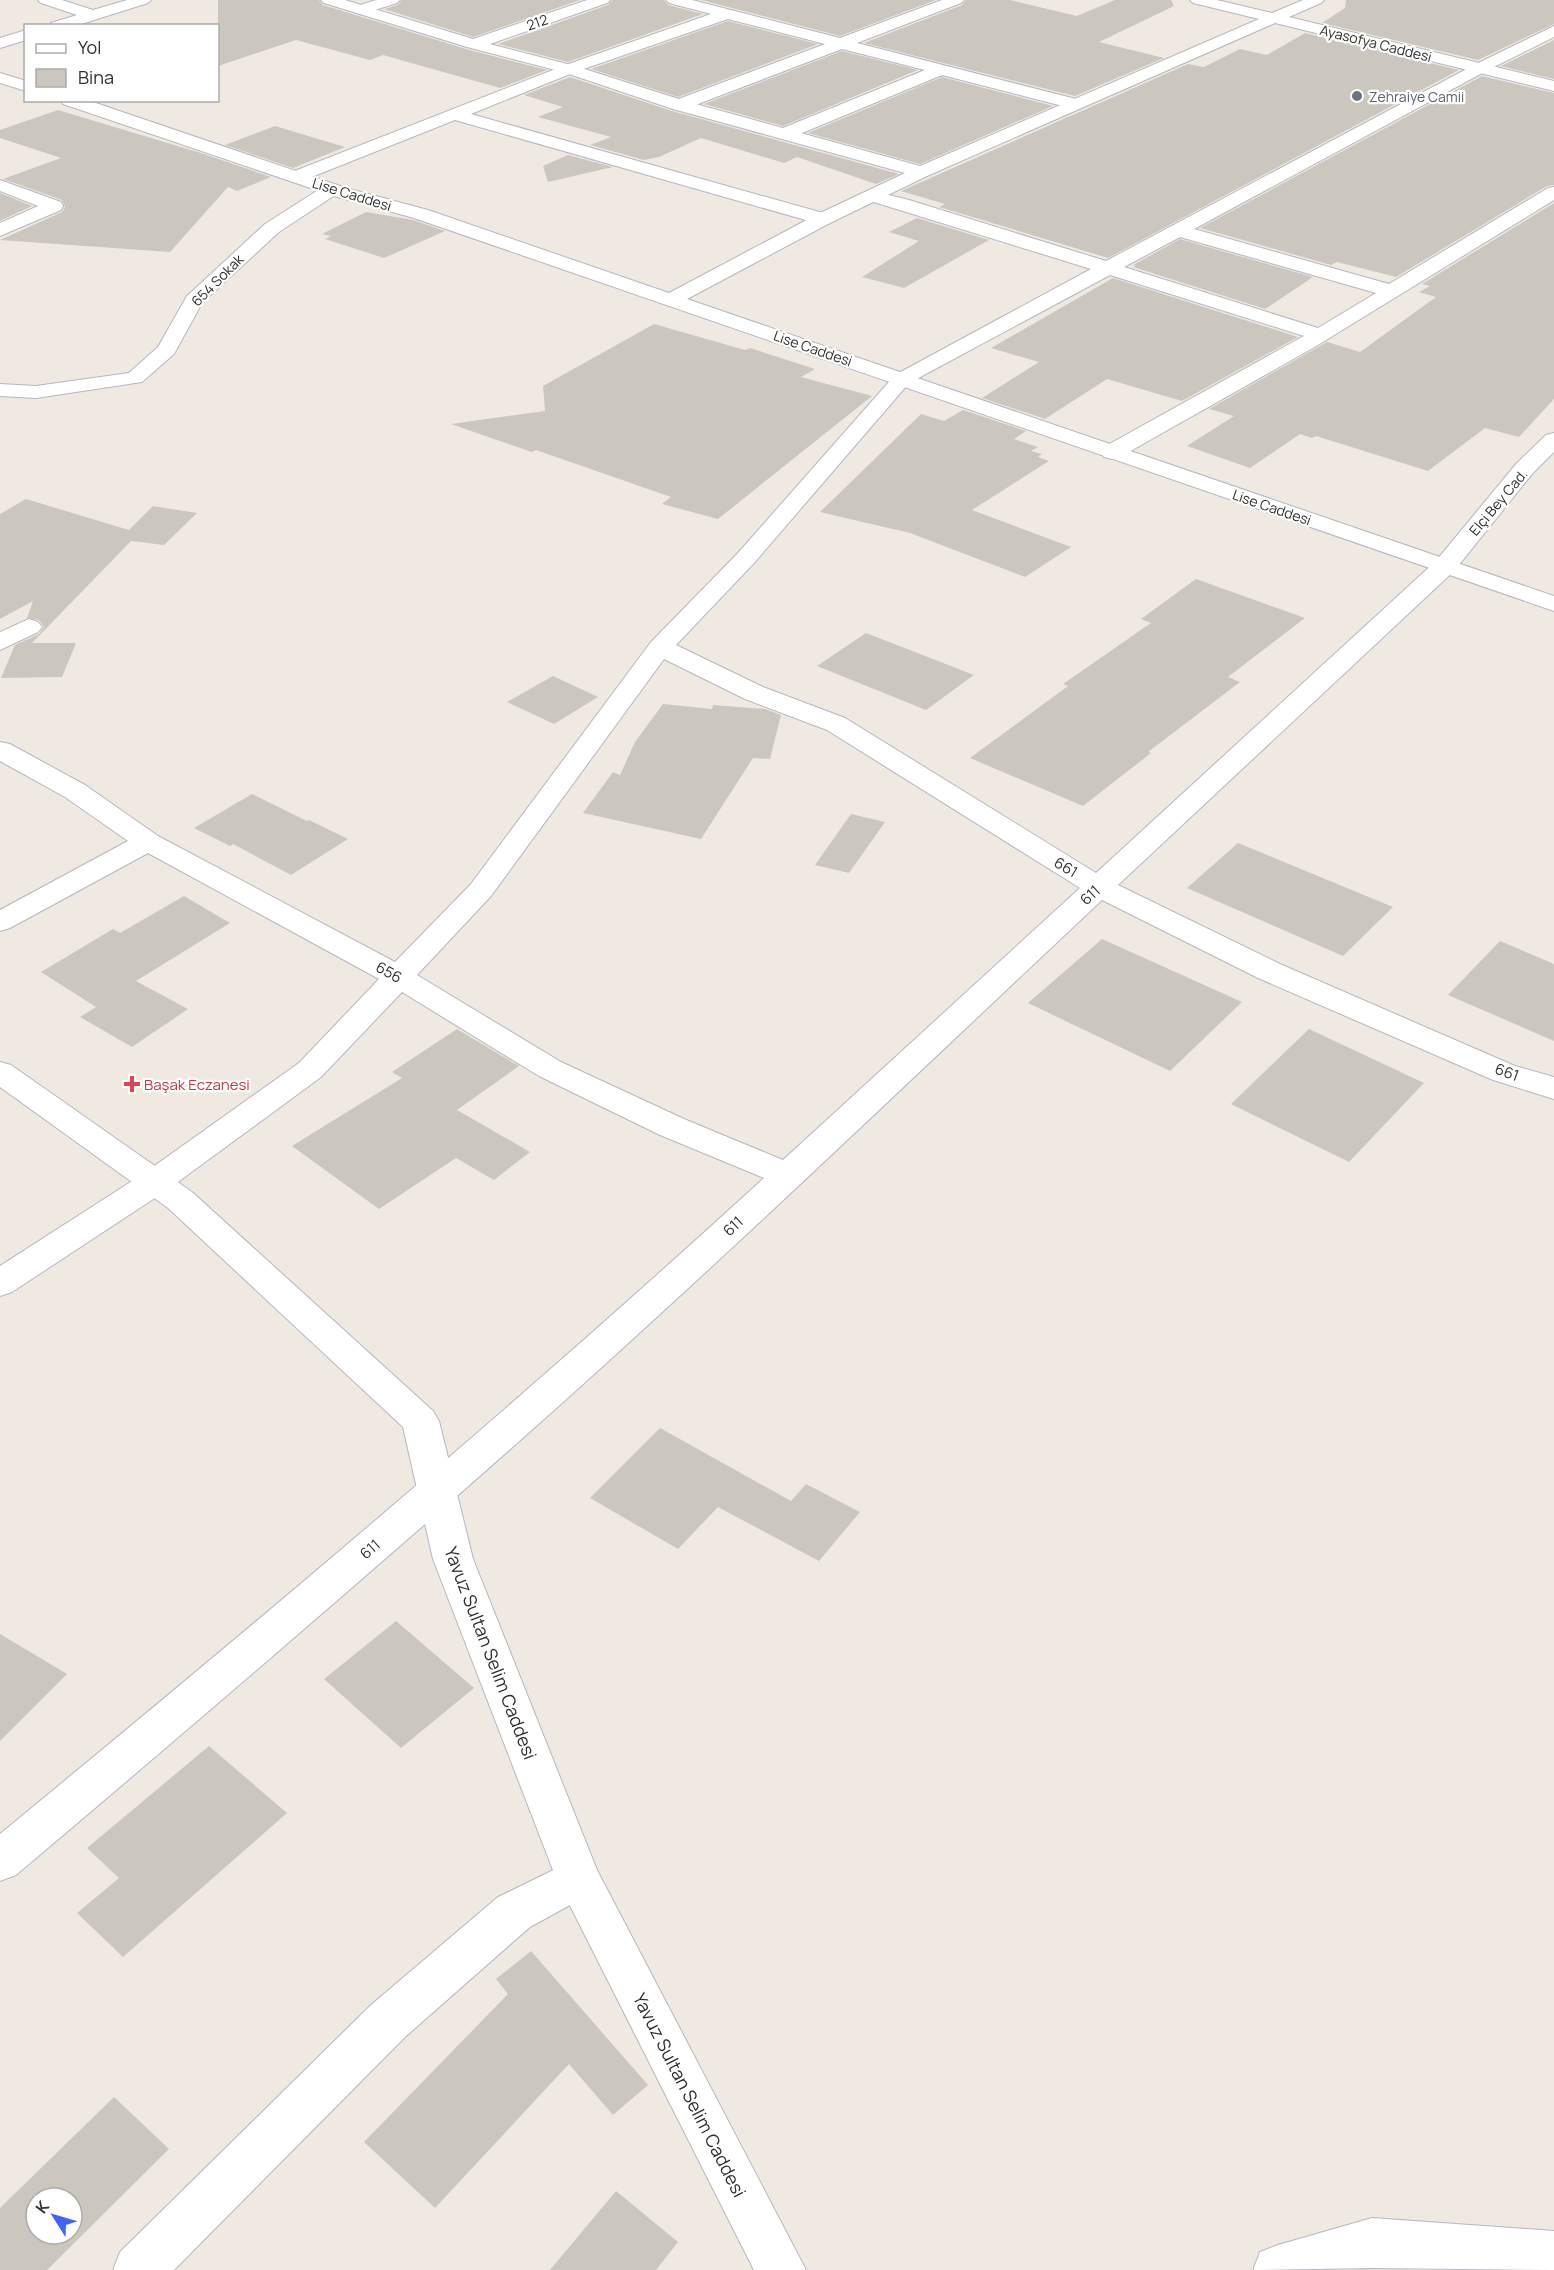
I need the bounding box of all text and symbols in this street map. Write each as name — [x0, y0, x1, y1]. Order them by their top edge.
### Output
street label: 212 — [524, 10, 550, 34]
street label: Ayasofya Caddesi — [1318, 20, 1434, 66]
legend — [24, 24, 219, 102]
text: Yol — [78, 35, 101, 59]
text: Bina — [78, 65, 114, 89]
place label: Zehraiye Camii — [1369, 87, 1464, 106]
marker: Zehraiye Camii — [1350, 89, 1364, 103]
street label: Lise Caddesi — [310, 173, 394, 215]
street label: 654 Sokak — [187, 249, 248, 310]
street label: Lise Caddesi — [771, 326, 855, 370]
street label: Elçi Bey Cad. — [1465, 465, 1531, 539]
street label: Lise Caddesi — [1230, 485, 1314, 529]
street label: 661 — [1050, 852, 1082, 882]
street label: 611 — [1075, 880, 1105, 910]
street label: 656 — [372, 956, 406, 988]
street label: 661 — [1492, 1058, 1522, 1086]
place label: Başak Eczanesi — [144, 1074, 250, 1095]
marker: Başak Eczanesi — [125, 1077, 139, 1091]
street label: 611 — [718, 1211, 748, 1241]
street label: 611 — [355, 1534, 385, 1564]
street label: Yavuz Sultan Selim Caddesi — [439, 1543, 543, 1763]
street label: Yavuz Sultan Selim Caddesi — [628, 1989, 752, 2201]
north arrow — [24, 2186, 84, 2246]
text: K — [30, 2196, 54, 2218]

